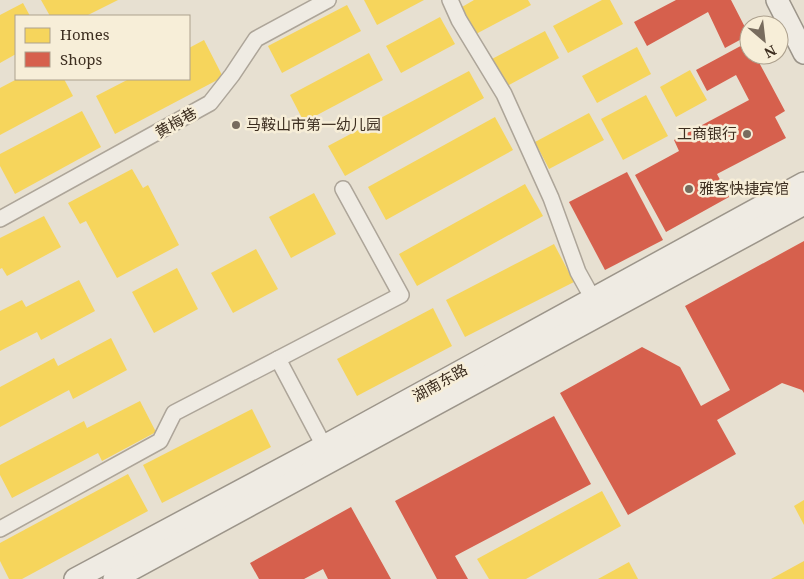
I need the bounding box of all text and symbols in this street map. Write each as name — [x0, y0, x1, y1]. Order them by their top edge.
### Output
legend — [15, 15, 190, 80]
north arrow — [739, 15, 789, 65]
text: Homes — [60, 24, 110, 44]
text: N — [761, 41, 780, 63]
text: Shops — [60, 49, 103, 69]
street label: 黄梅巷 — [151, 102, 200, 142]
place label: 马鞍山市第一幼儿园 — [246, 114, 381, 134]
marker: 马鞍山市第一幼儿园 — [230, 119, 242, 131]
place label: 工商银行 — [677, 123, 737, 143]
marker: 工商银行 — [741, 128, 753, 140]
place label: 雅客快捷宾馆 — [699, 178, 789, 198]
marker: 雅客快捷宾馆 — [683, 183, 695, 195]
street label: 湖南东路 — [408, 359, 471, 405]

